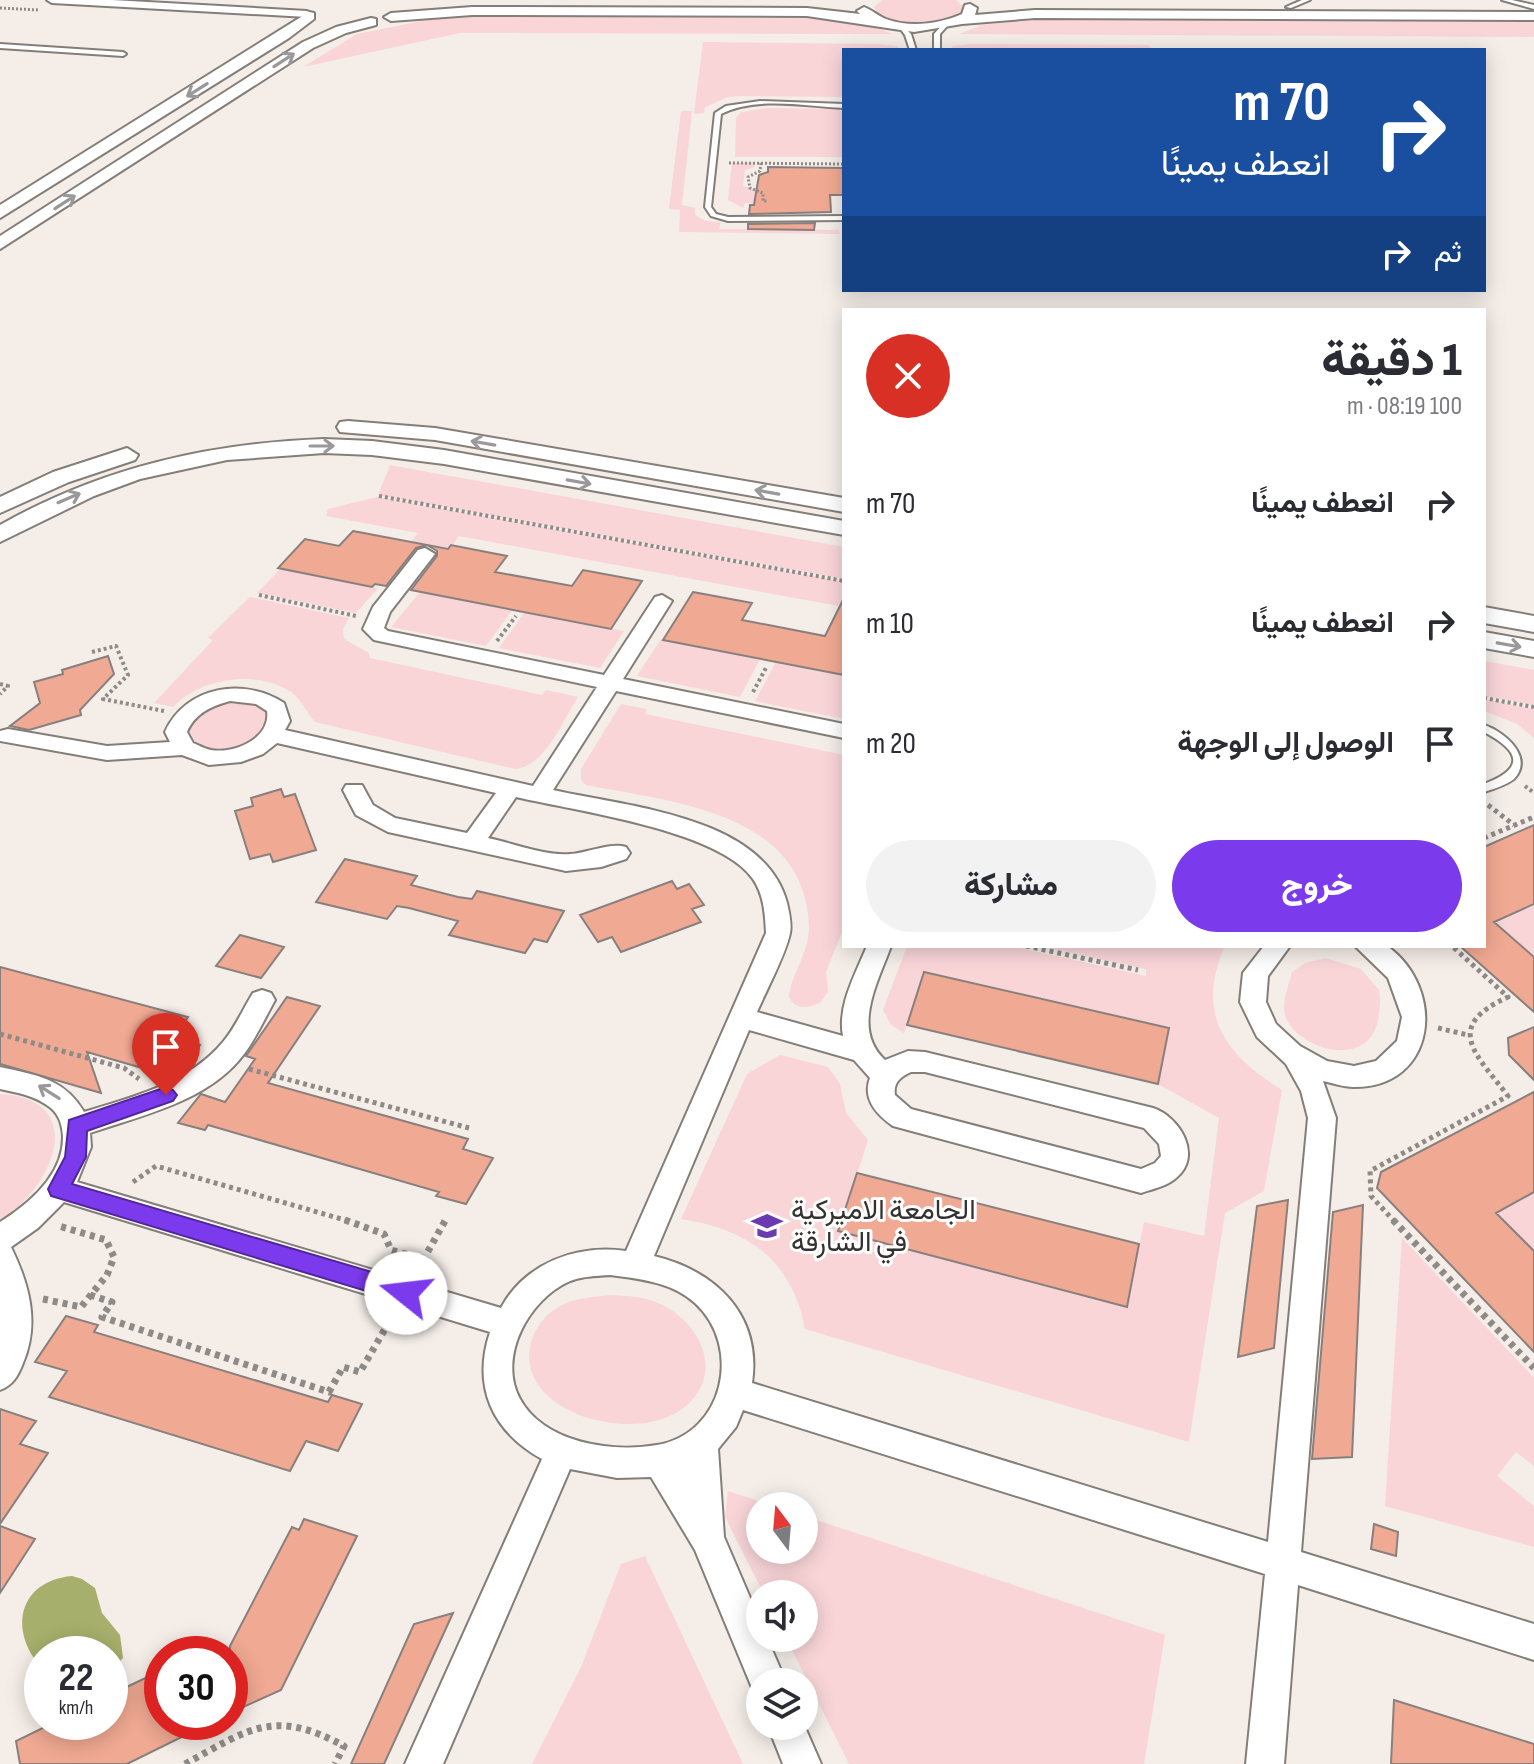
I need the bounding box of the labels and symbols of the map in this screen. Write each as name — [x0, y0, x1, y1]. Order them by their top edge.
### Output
one-way arrow — [272, 52, 294, 69]
one-way arrow — [186, 82, 209, 98]
one-way arrow — [54, 193, 76, 210]
one-way arrow — [471, 434, 497, 449]
one-way arrow — [308, 438, 335, 454]
one-way arrow — [566, 475, 591, 490]
one-way arrow — [755, 483, 780, 498]
one-way arrow — [56, 490, 81, 505]
one-way arrow — [1496, 638, 1521, 653]
pin — [132, 1013, 200, 1095]
one-way arrow — [38, 1084, 61, 1100]
place label: الجامعة الاميركية في الشارقة — [791, 1194, 976, 1264]
school or university icon: الجامعة الاميركية في الشارقة — [750, 1209, 784, 1243]
position arrow — [364, 1251, 448, 1335]
north arrow — [746, 1492, 818, 1564]
speed limit sign: 30 — [144, 1636, 248, 1740]

